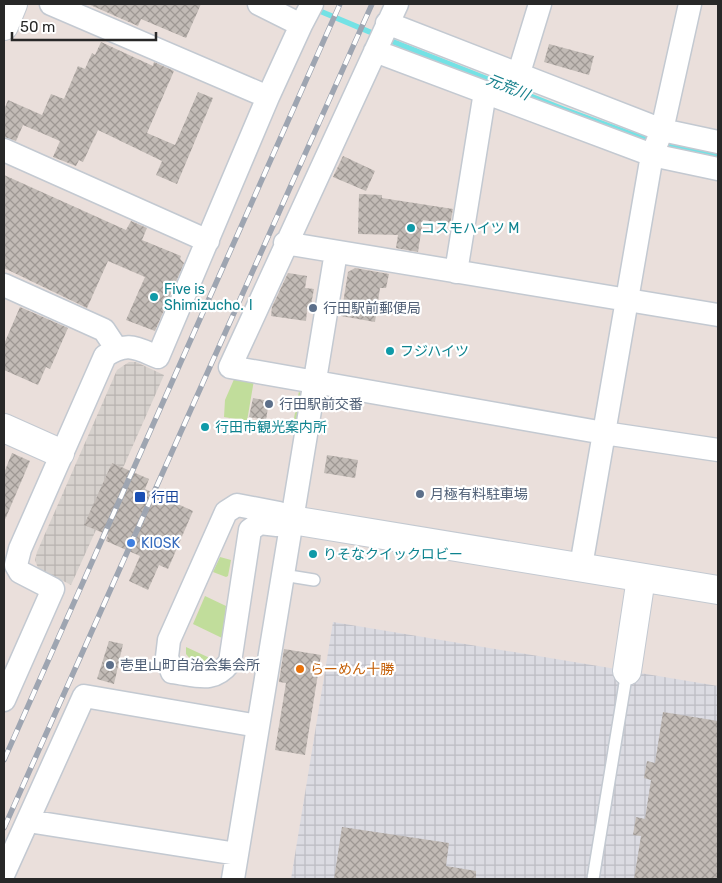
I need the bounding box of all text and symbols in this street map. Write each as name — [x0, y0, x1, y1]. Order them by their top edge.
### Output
scale bar — [12, 10, 156, 42]
text: 50 m — [20, 18, 55, 36]
water label: 元荒川 — [484, 70, 534, 105]
place label: コスモハイツ M — [421, 220, 519, 237]
marker: コスモハイツ M — [405, 222, 417, 234]
place label: Five is Shimizucho.Ⅰ — [164, 281, 258, 314]
marker: Five is Shimizucho.Ⅰ — [148, 291, 160, 303]
place label: 行田駅前郵便局 — [323, 300, 421, 317]
marker: 行田駅前郵便局 — [307, 302, 319, 314]
place label: フジハイツ — [400, 343, 469, 360]
marker: フジハイツ — [384, 345, 396, 357]
place label: 行田駅前交番 — [279, 396, 363, 413]
marker: 行田駅前交番 — [263, 398, 275, 410]
place label: 行田市観光案内所 — [215, 419, 327, 436]
marker: 行田市観光案内所 — [199, 421, 211, 433]
place label: 月極有料駐車場 — [430, 486, 528, 503]
marker: 月極有料駐車場 — [414, 488, 426, 500]
place label: 行田 — [151, 489, 179, 506]
marker: 行田 — [133, 490, 147, 504]
place label: KIOSK — [141, 535, 180, 552]
marker: KIOSK — [125, 537, 137, 549]
place label: りそなクイックロビー — [323, 546, 463, 563]
marker: りそなクイックロビー — [307, 548, 319, 560]
place label: 壱里山町自治会集会所 — [120, 657, 260, 674]
marker: 壱里山町自治会集会所 — [104, 659, 116, 671]
place label: らーめん十勝 — [310, 661, 395, 678]
marker: らーめん十勝 — [294, 663, 306, 675]

